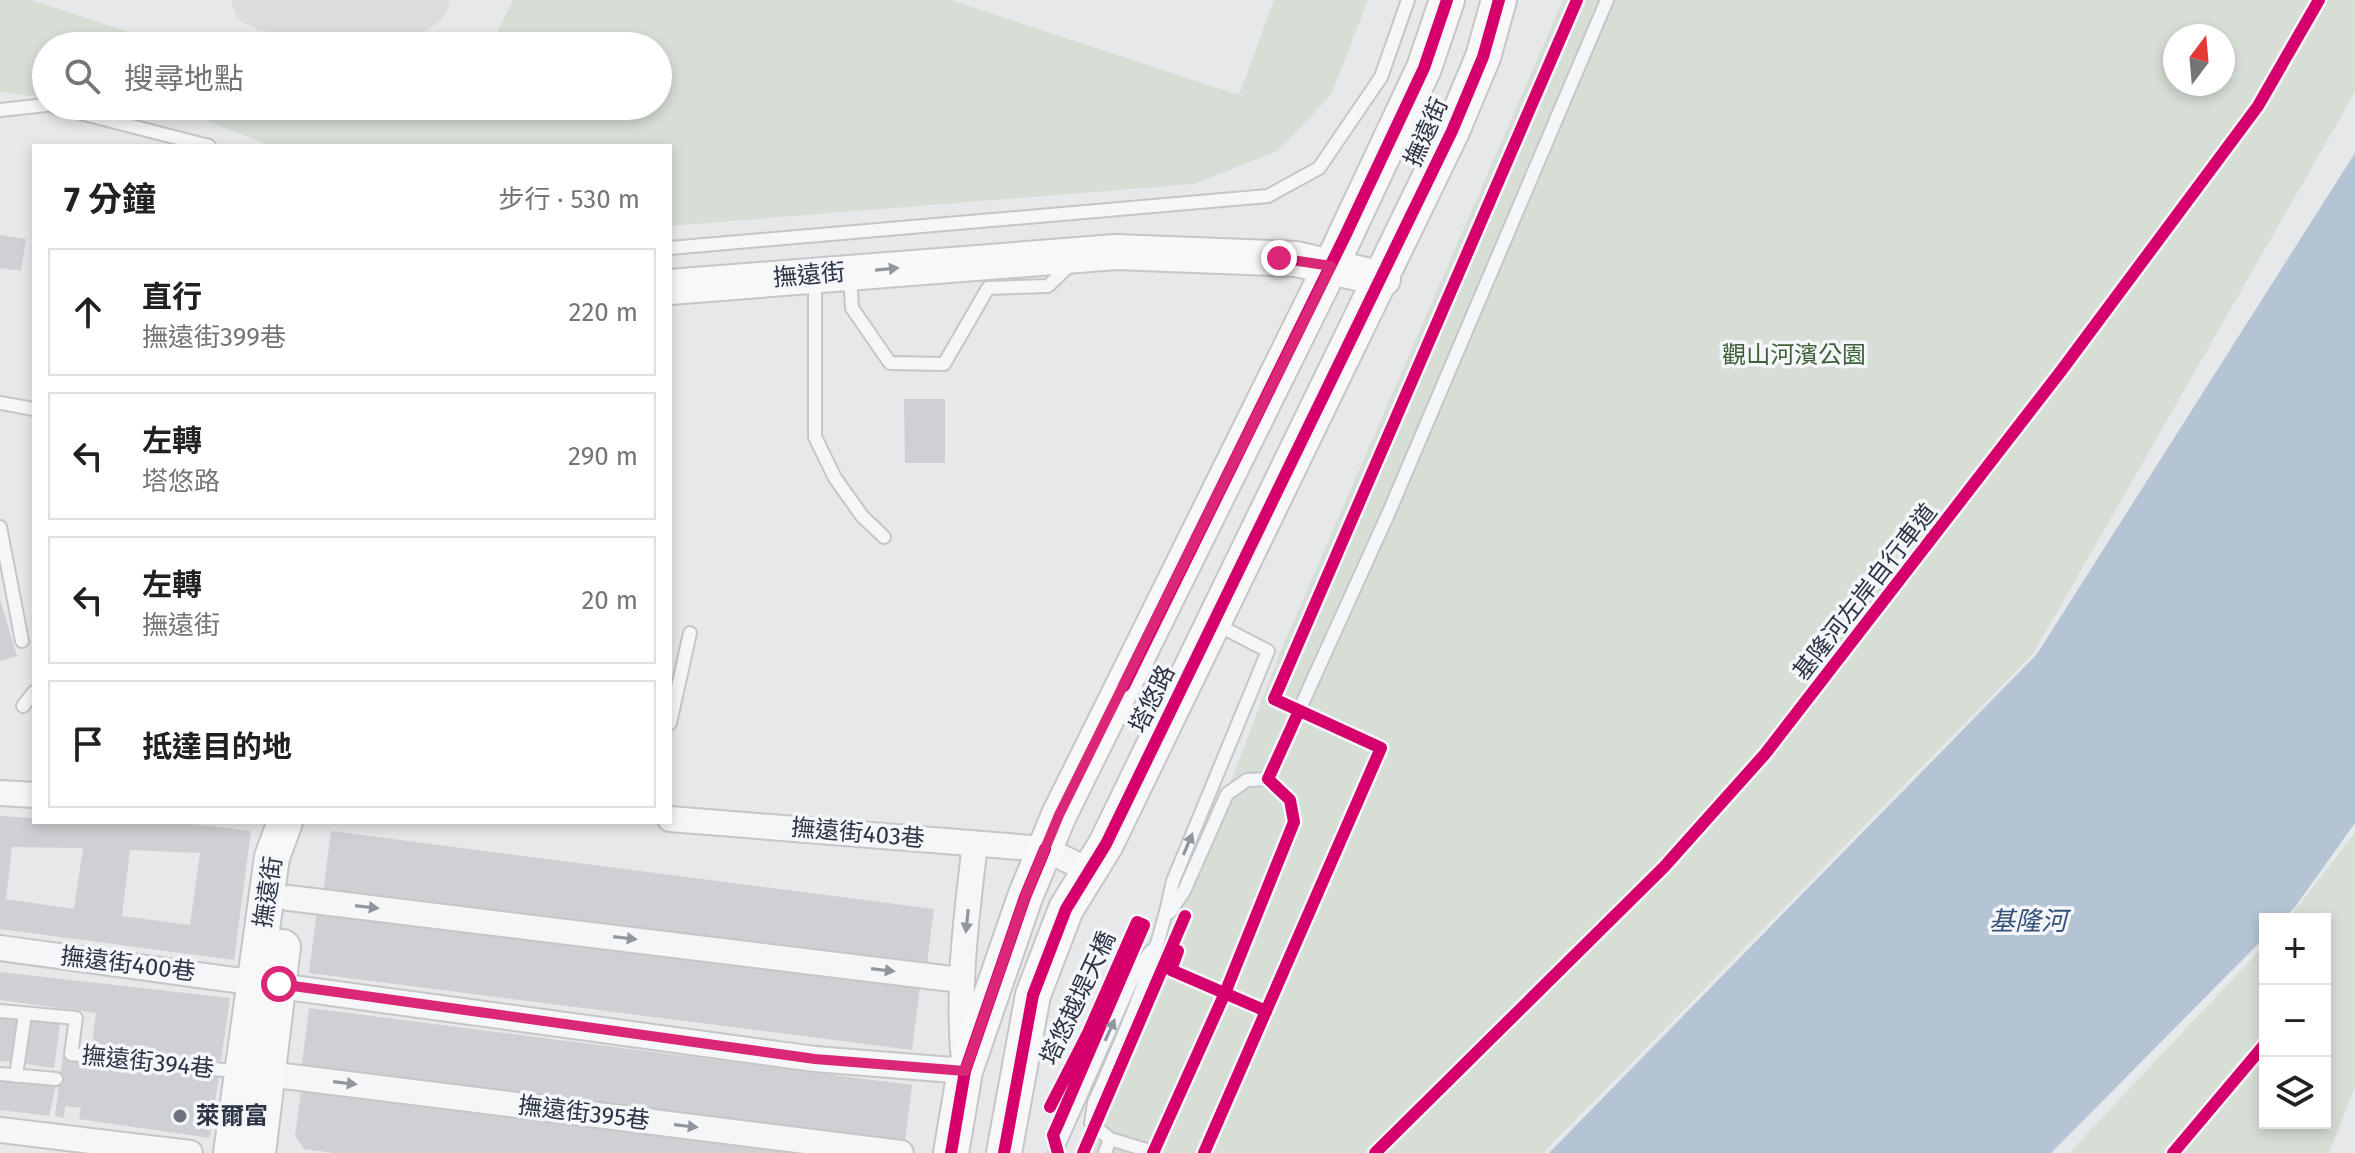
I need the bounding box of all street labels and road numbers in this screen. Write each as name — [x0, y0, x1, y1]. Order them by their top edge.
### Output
street label: 撫遠街 — [1399, 93, 1453, 171]
street label: 撫遠街 — [772, 258, 846, 292]
street label: 基隆河左岸自行車道 — [1787, 498, 1943, 686]
street label: 塔悠路 — [1124, 661, 1180, 737]
street label: 撫遠街403巷 — [790, 813, 926, 853]
street label: 撫遠街 — [249, 854, 287, 930]
street label: 塔悠越堤天橋 — [1035, 927, 1121, 1069]
street label: 撫遠街400巷 — [59, 942, 197, 986]
street label: 撫遠街394巷 — [80, 1041, 216, 1083]
street label: 撫遠街395巷 — [517, 1091, 651, 1135]

